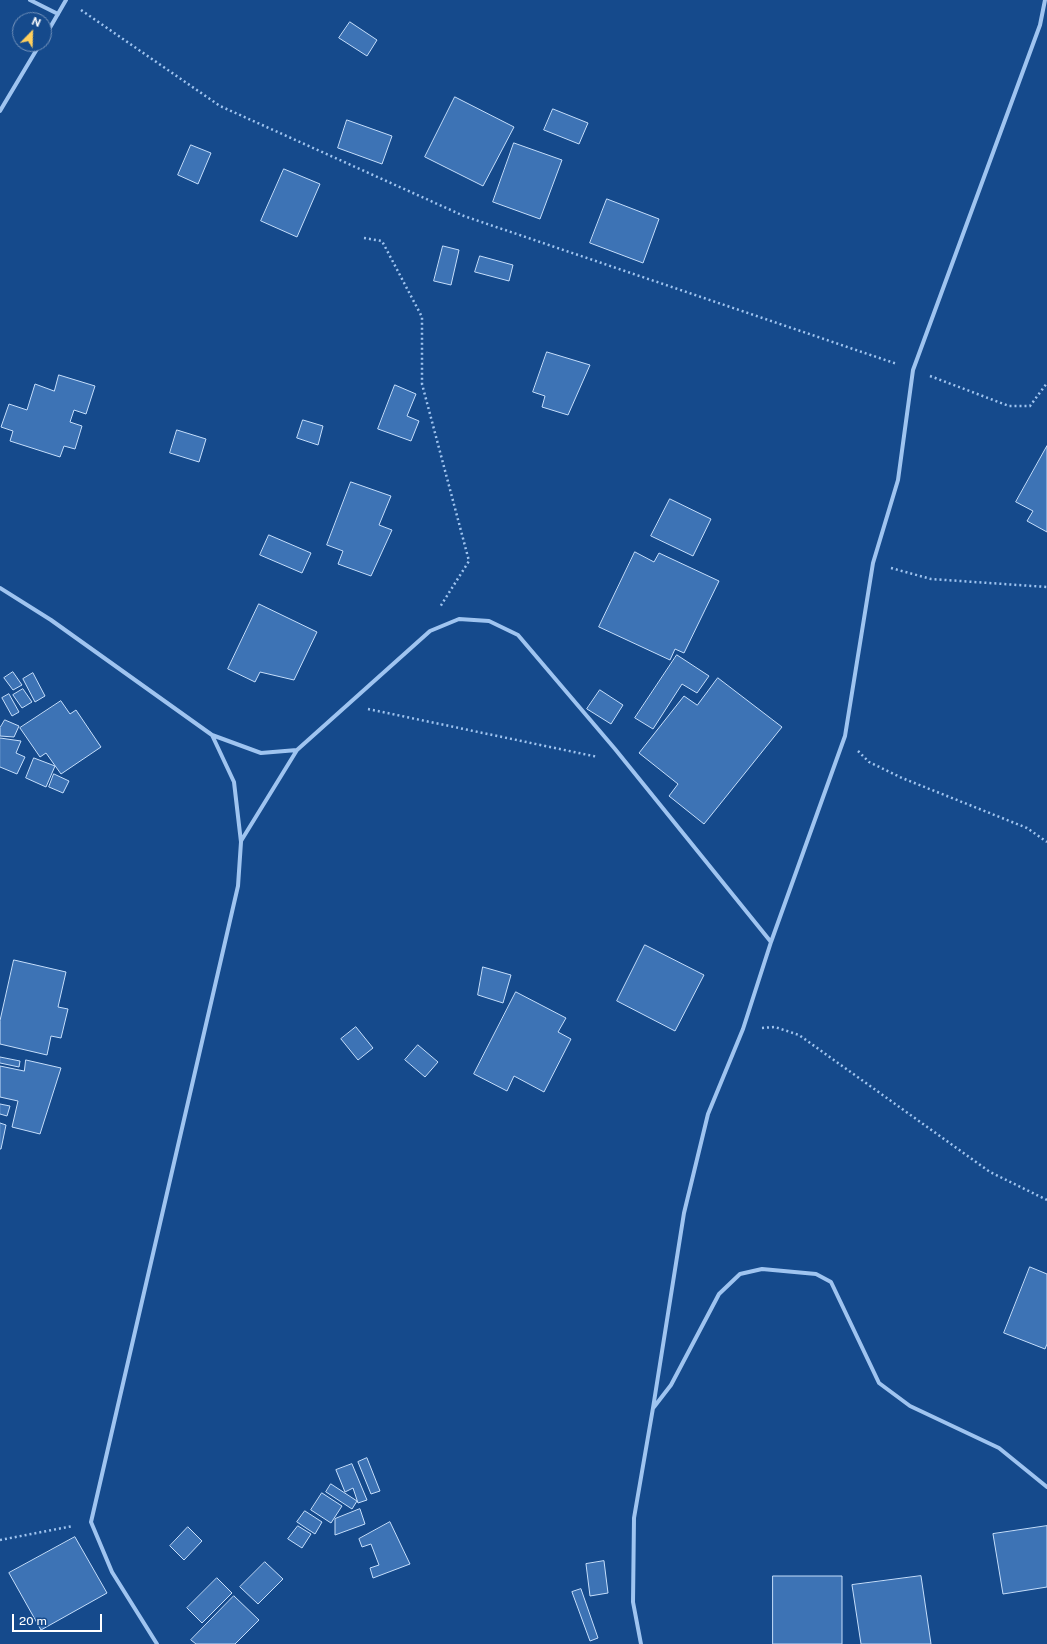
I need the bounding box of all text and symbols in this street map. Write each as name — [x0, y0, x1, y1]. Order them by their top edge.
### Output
north arrow — [12, 12, 52, 52]
text: N — [30, 15, 43, 29]
scale bar — [14, 1606, 104, 1632]
text: 20 m — [19, 1614, 47, 1628]

